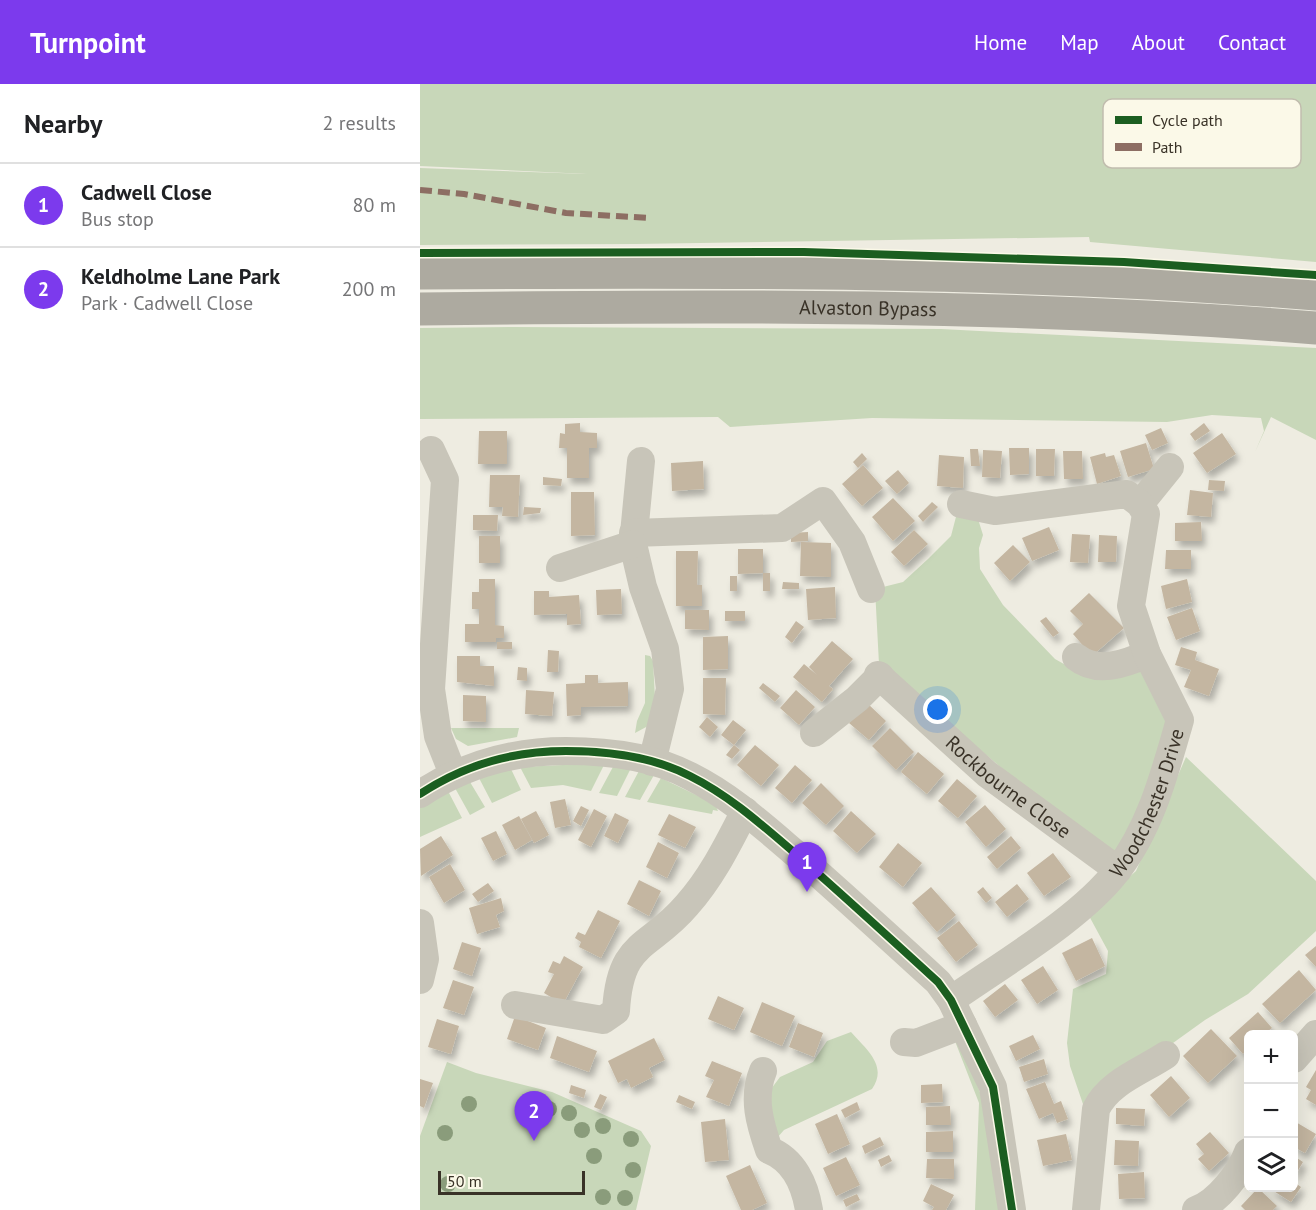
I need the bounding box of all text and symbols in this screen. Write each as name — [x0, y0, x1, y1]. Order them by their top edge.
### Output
text: Turnpoint — [30, 24, 146, 61]
text: Home — [974, 29, 1027, 56]
text: Map — [1060, 29, 1099, 56]
text: About — [1132, 29, 1185, 56]
text: Contact — [1218, 29, 1286, 56]
legend — [1103, 99, 1301, 168]
text: Nearby — [24, 107, 102, 140]
text: 2 results — [323, 110, 396, 136]
text: Cycle path — [1152, 110, 1223, 130]
text: Path — [1152, 137, 1183, 157]
text: Cadwell Close — [81, 178, 212, 206]
text: 1 — [38, 192, 49, 218]
text: 80 m — [353, 192, 396, 218]
text: Bus stop — [81, 206, 154, 232]
text: Keldholme Lane Park — [81, 262, 280, 290]
text: 2 — [38, 276, 49, 302]
text: 200 m — [342, 276, 396, 302]
text: Park · Cadwell Close — [81, 290, 253, 316]
street label: Alvaston Bypass — [799, 294, 937, 322]
your location — [923, 695, 952, 724]
street label: Woodchester Drive — [1104, 725, 1190, 883]
street label: Rockbourne Close — [940, 730, 1076, 844]
pin: 1 — [788, 842, 826, 892]
map controls — [1244, 1030, 1298, 1192]
button: + — [1244, 1030, 1298, 1084]
button: − — [1244, 1084, 1298, 1138]
pin: 2 — [514, 1092, 554, 1141]
button: layers — [1244, 1138, 1298, 1192]
scale bar — [438, 1168, 585, 1196]
text: 50 m — [447, 1171, 482, 1191]

